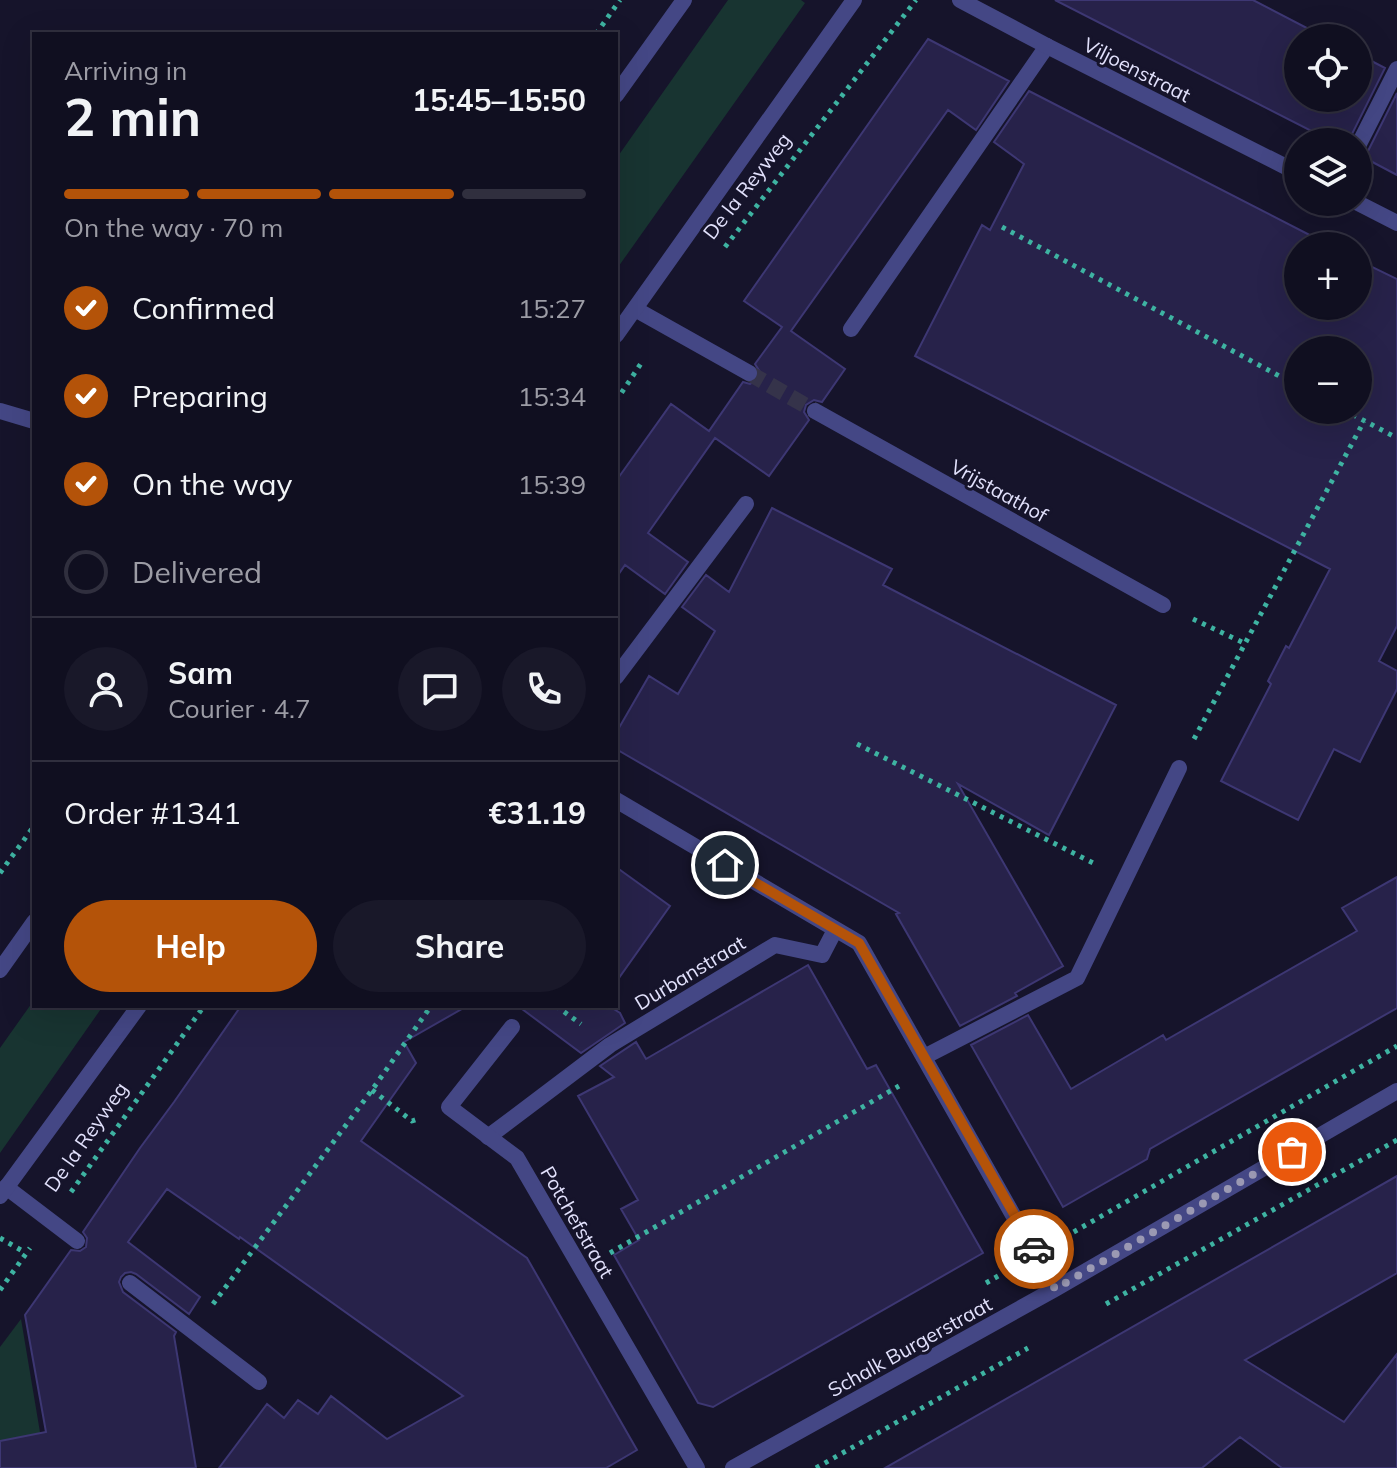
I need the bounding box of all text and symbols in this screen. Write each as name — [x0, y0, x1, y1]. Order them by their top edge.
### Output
map controls — [1284, 24, 1372, 424]
button: locate — [1284, 24, 1372, 112]
street label: Viljoenstraat — [1079, 32, 1195, 107]
text: Arriving in — [64, 54, 187, 87]
text: 15:45–15:50 — [412, 81, 586, 119]
text: 2 min — [64, 84, 201, 149]
street label: De la Reyweg — [697, 127, 796, 244]
button: layers — [1284, 128, 1372, 216]
text: On the way · 70 m — [64, 211, 283, 244]
button: + — [1284, 232, 1372, 320]
icon: check — [64, 286, 108, 330]
text: Confirmed — [132, 289, 275, 327]
text: 15:27 — [518, 292, 586, 325]
button: − — [1284, 336, 1372, 424]
icon: check — [64, 374, 108, 418]
text: Preparing — [132, 377, 268, 415]
text: 15:34 — [518, 380, 586, 413]
street label: Vrijstaathof — [946, 454, 1052, 528]
icon: check — [64, 462, 108, 506]
text: On the way — [132, 465, 292, 503]
text: 15:39 — [518, 468, 586, 501]
text: Delivered — [132, 553, 262, 591]
button: person — [64, 647, 148, 731]
button: chat — [398, 647, 482, 731]
button: phone — [502, 647, 586, 731]
text: Sam — [168, 654, 233, 692]
text: Courier · 4.7 — [168, 692, 311, 725]
text: Order #1341 — [64, 794, 241, 832]
text: €31.19 — [489, 794, 586, 832]
pin — [691, 831, 759, 899]
icon: home — [703, 843, 747, 887]
button: Help — [64, 900, 317, 992]
button: Share — [333, 900, 586, 992]
street label: Durbanstraat — [630, 930, 750, 1015]
street label: De la Reyweg — [39, 1077, 133, 1196]
pin — [1258, 1118, 1326, 1186]
icon: bag — [1270, 1130, 1314, 1174]
street label: Potchefstraat — [535, 1161, 619, 1282]
courier — [994, 1209, 1074, 1289]
icon: car — [1012, 1227, 1056, 1271]
street label: Schalk Burgerstraat — [823, 1291, 996, 1402]

